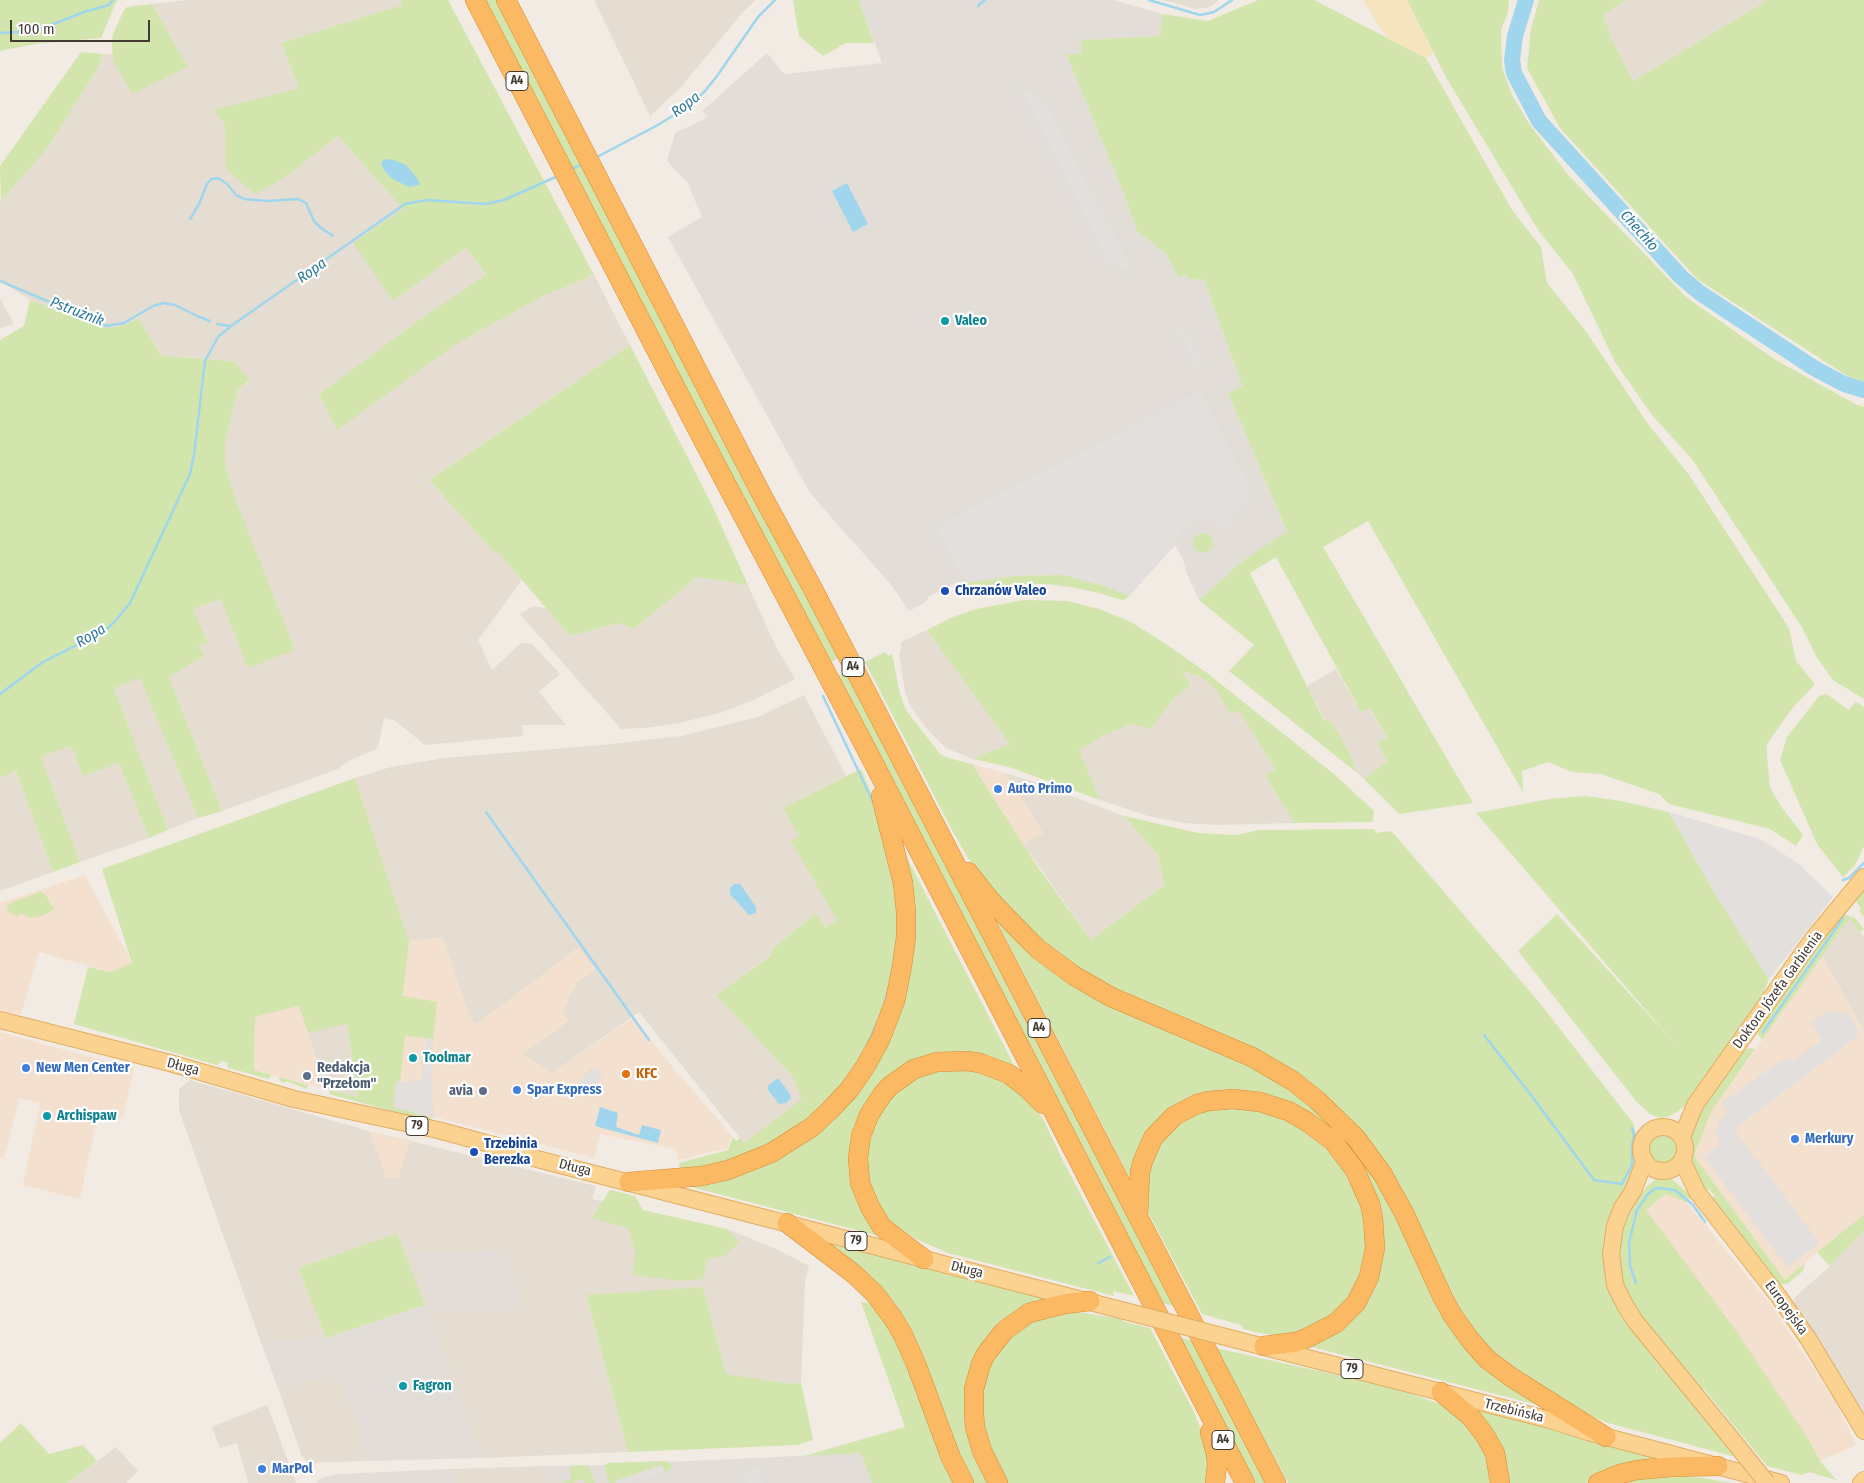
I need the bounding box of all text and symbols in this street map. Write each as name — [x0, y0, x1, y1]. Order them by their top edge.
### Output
scale bar — [12, 10, 152, 42]
text: 100 m — [18, 20, 55, 38]
road number: A4 — [506, 72, 528, 90]
water label: Ropa — [668, 88, 704, 122]
water label: Chechło — [1616, 207, 1662, 255]
water label: Ropa — [294, 255, 330, 287]
water label: Pstrużnik — [47, 293, 107, 331]
place label: Valeo — [955, 313, 987, 329]
marker: Valeo — [939, 315, 951, 327]
place label: Chrzanów Valeo — [955, 583, 1046, 599]
marker: Chrzanów Valeo — [939, 585, 951, 597]
water label: Ropa — [73, 620, 109, 652]
road number: A4 — [842, 658, 864, 676]
place label: Auto Primo — [1008, 781, 1072, 797]
marker: Auto Primo — [992, 783, 1004, 795]
street label: Doktora Józefa Garbienia — [1730, 928, 1826, 1052]
road number: A4 — [1028, 1018, 1050, 1038]
place label: Toolmar — [423, 1050, 471, 1066]
marker: Toolmar — [407, 1052, 419, 1064]
street label: Długa — [165, 1055, 201, 1079]
place label: New Men Center — [36, 1060, 130, 1076]
place label: Redakcja "Przełom" — [317, 1060, 376, 1092]
marker: New Men Center — [20, 1062, 32, 1074]
place label: KFC — [636, 1066, 657, 1082]
marker: KFC — [620, 1068, 632, 1080]
marker: Redakcja "Przełom" — [301, 1070, 313, 1082]
place label: Spar Express — [527, 1082, 602, 1098]
place label: avia — [449, 1083, 473, 1099]
marker: Spar Express — [511, 1084, 523, 1096]
marker: avia — [477, 1085, 489, 1097]
place label: Archispaw — [57, 1108, 117, 1124]
marker: Archispaw — [41, 1110, 53, 1122]
road number: 79 — [406, 1116, 428, 1136]
place label: Merkury — [1805, 1131, 1853, 1147]
marker: Merkury — [1789, 1133, 1801, 1145]
place label: Trzebinia Berezka — [484, 1136, 537, 1168]
marker: Trzebinia Berezka — [468, 1146, 480, 1158]
street label: Długa — [557, 1156, 593, 1180]
road number: 79 — [845, 1232, 867, 1250]
street label: Długa — [949, 1258, 985, 1282]
street label: Europejska — [1761, 1278, 1811, 1338]
road number: 79 — [1341, 1360, 1363, 1378]
place label: Fagron — [413, 1378, 452, 1394]
marker: Fagron — [397, 1380, 409, 1392]
street label: Trzebińska — [1483, 1396, 1545, 1426]
road number: A4 — [1212, 1430, 1234, 1450]
place label: MarPol — [272, 1461, 313, 1477]
marker: MarPol — [256, 1463, 268, 1475]

